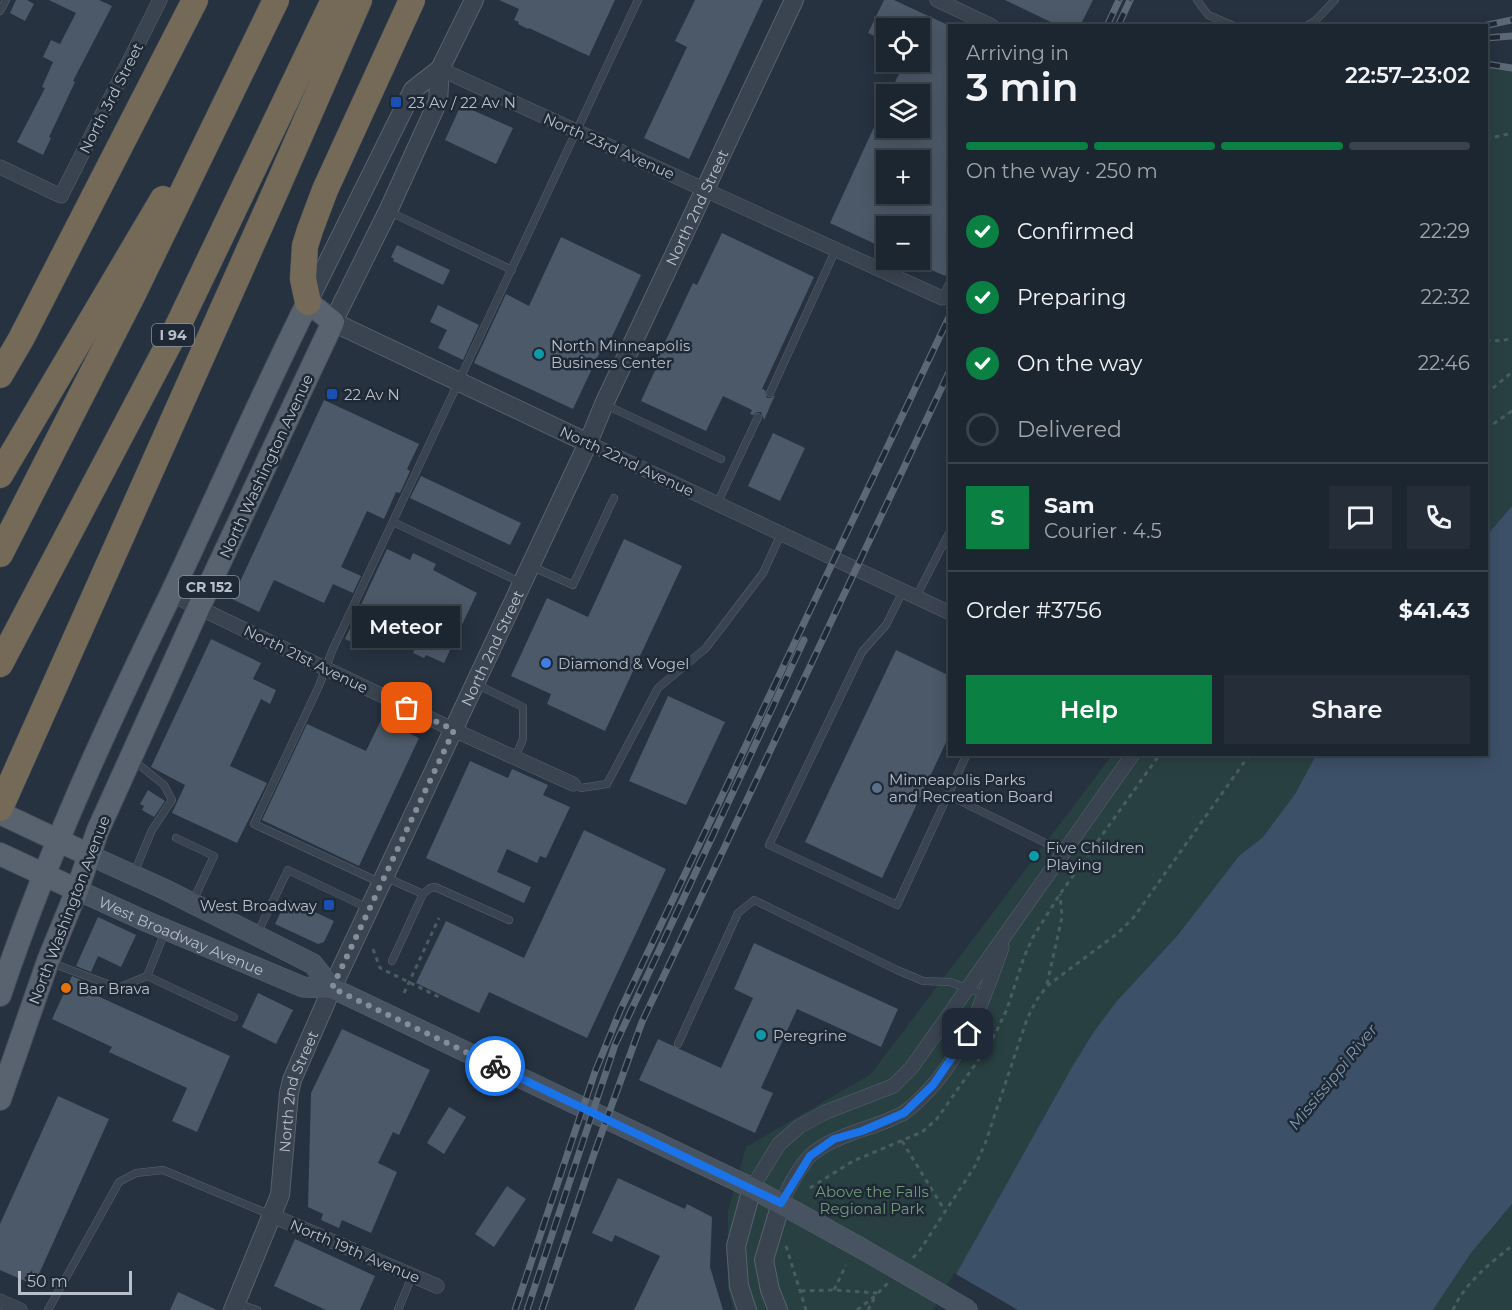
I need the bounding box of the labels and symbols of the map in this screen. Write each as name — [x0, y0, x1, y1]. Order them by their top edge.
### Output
street label: North 3rd Street — [75, 39, 147, 157]
place label: 23 Av / 22 Av N — [408, 93, 516, 112]
marker: 23 Av / 22 Av N — [389, 95, 403, 109]
street label: North 23rd Avenue — [540, 109, 678, 183]
street label: North 2nd Street — [661, 146, 732, 268]
road number: I 94 — [152, 324, 194, 346]
place label: North Minneapolis Business Center — [551, 336, 690, 372]
marker: North Minneapolis Business Center — [532, 347, 546, 361]
street label: North Washington Avenue — [215, 371, 317, 561]
place label: 22 Av N — [344, 385, 400, 404]
marker: 22 Av N — [325, 387, 339, 401]
street label: North 22nd Avenue — [557, 422, 697, 500]
road number: CR 152 — [179, 576, 239, 598]
street label: North 2nd Street — [456, 587, 527, 709]
callout: Meteor — [353, 606, 461, 648]
street label: North 21st Avenue — [241, 621, 371, 697]
place label: Diamond & Vogel — [558, 654, 689, 673]
marker: Diamond & Vogel — [539, 656, 553, 670]
pin — [381, 682, 432, 733]
place label: Minneapolis Parks and Recreation Board — [889, 770, 1053, 806]
marker: Minneapolis Parks and Recreation Board — [870, 781, 884, 795]
street label: North Washington Avenue — [24, 813, 114, 1007]
place label: Five Children Playing — [1046, 838, 1144, 874]
marker: Five Children Playing — [1027, 849, 1041, 863]
street label: West Broadway Avenue — [96, 892, 267, 979]
place label: West Broadway — [200, 896, 318, 915]
marker: West Broadway — [322, 898, 336, 912]
place label: Bar Brava — [78, 979, 150, 998]
marker: Bar Brava — [59, 981, 73, 995]
pin — [942, 1008, 993, 1059]
water label: Mississippi River — [1285, 1020, 1382, 1133]
place label: Peregrine — [773, 1026, 847, 1045]
street label: North 2nd Street — [274, 1027, 322, 1153]
marker: Peregrine — [754, 1028, 768, 1042]
courier — [465, 1036, 525, 1096]
park label: Above the Falls Regional Park — [815, 1182, 929, 1218]
street label: North 19th Avenue — [287, 1215, 423, 1287]
scale bar — [18, 1268, 132, 1296]

